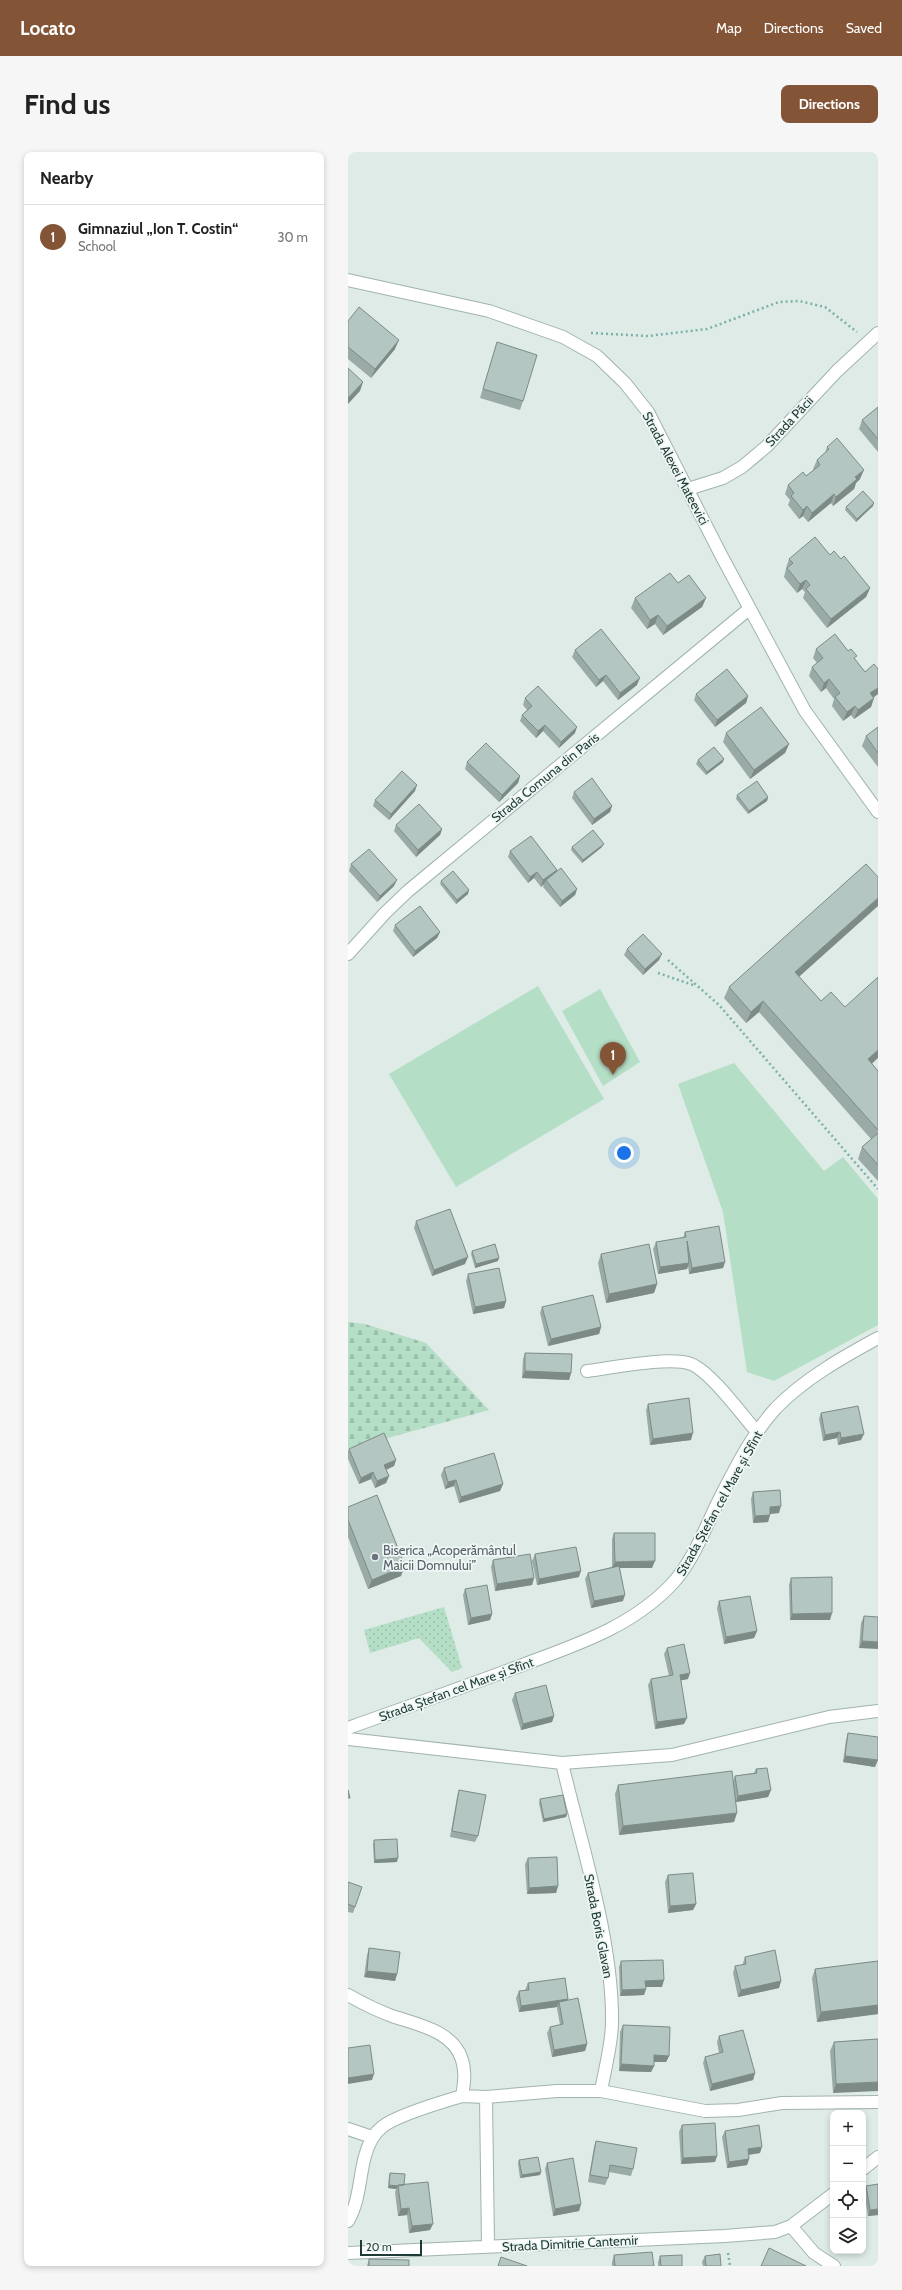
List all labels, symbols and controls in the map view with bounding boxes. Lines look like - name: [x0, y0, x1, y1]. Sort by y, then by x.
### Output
- text: Locato: [20, 17, 76, 40]
- text: Map: [716, 19, 742, 37]
- text: Directions: [764, 19, 824, 37]
- text: Saved: [846, 19, 882, 37]
- button: Directions: [781, 85, 878, 123]
- text: Find us: [24, 87, 110, 121]
- text: Nearby: [40, 168, 93, 188]
- text: Gimnaziul „Ion T. Costin“: [78, 220, 238, 238]
- text: 1: [51, 229, 55, 245]
- text: 30 m: [278, 229, 308, 245]
- text: School: [78, 238, 116, 254]
- street label: Strada Păcii: [762, 392, 816, 450]
- street label: Strada Alexei Mateevici: [639, 409, 713, 527]
- street label: Strada Comuna din Paris: [488, 728, 603, 825]
- pin: 1: [600, 1042, 626, 1075]
- your location: [614, 1143, 634, 1163]
- street label: Strada Ștefan cel Mare și Sfînt: [672, 1427, 767, 1579]
- place label: Biserica „Acoperământul Maicii Domnului”: [383, 1542, 516, 1573]
- marker: Biserica „Acoperământul Maicii Domnului”: [370, 1552, 380, 1562]
- street label: Strada Ștefan cel Mare și Sfînt: [376, 1653, 536, 1725]
- street label: Strada Boris Glavan: [581, 1872, 617, 1980]
- map controls: [830, 2110, 866, 2254]
- button: +: [830, 2110, 866, 2146]
- button: −: [830, 2146, 866, 2182]
- button: locate: [830, 2182, 866, 2218]
- button: layers: [830, 2218, 866, 2254]
- street label: Strada Dimitrie Cantemir: [502, 2231, 639, 2255]
- scale bar: [360, 2238, 422, 2257]
- text: 20 m: [366, 2240, 392, 2254]

